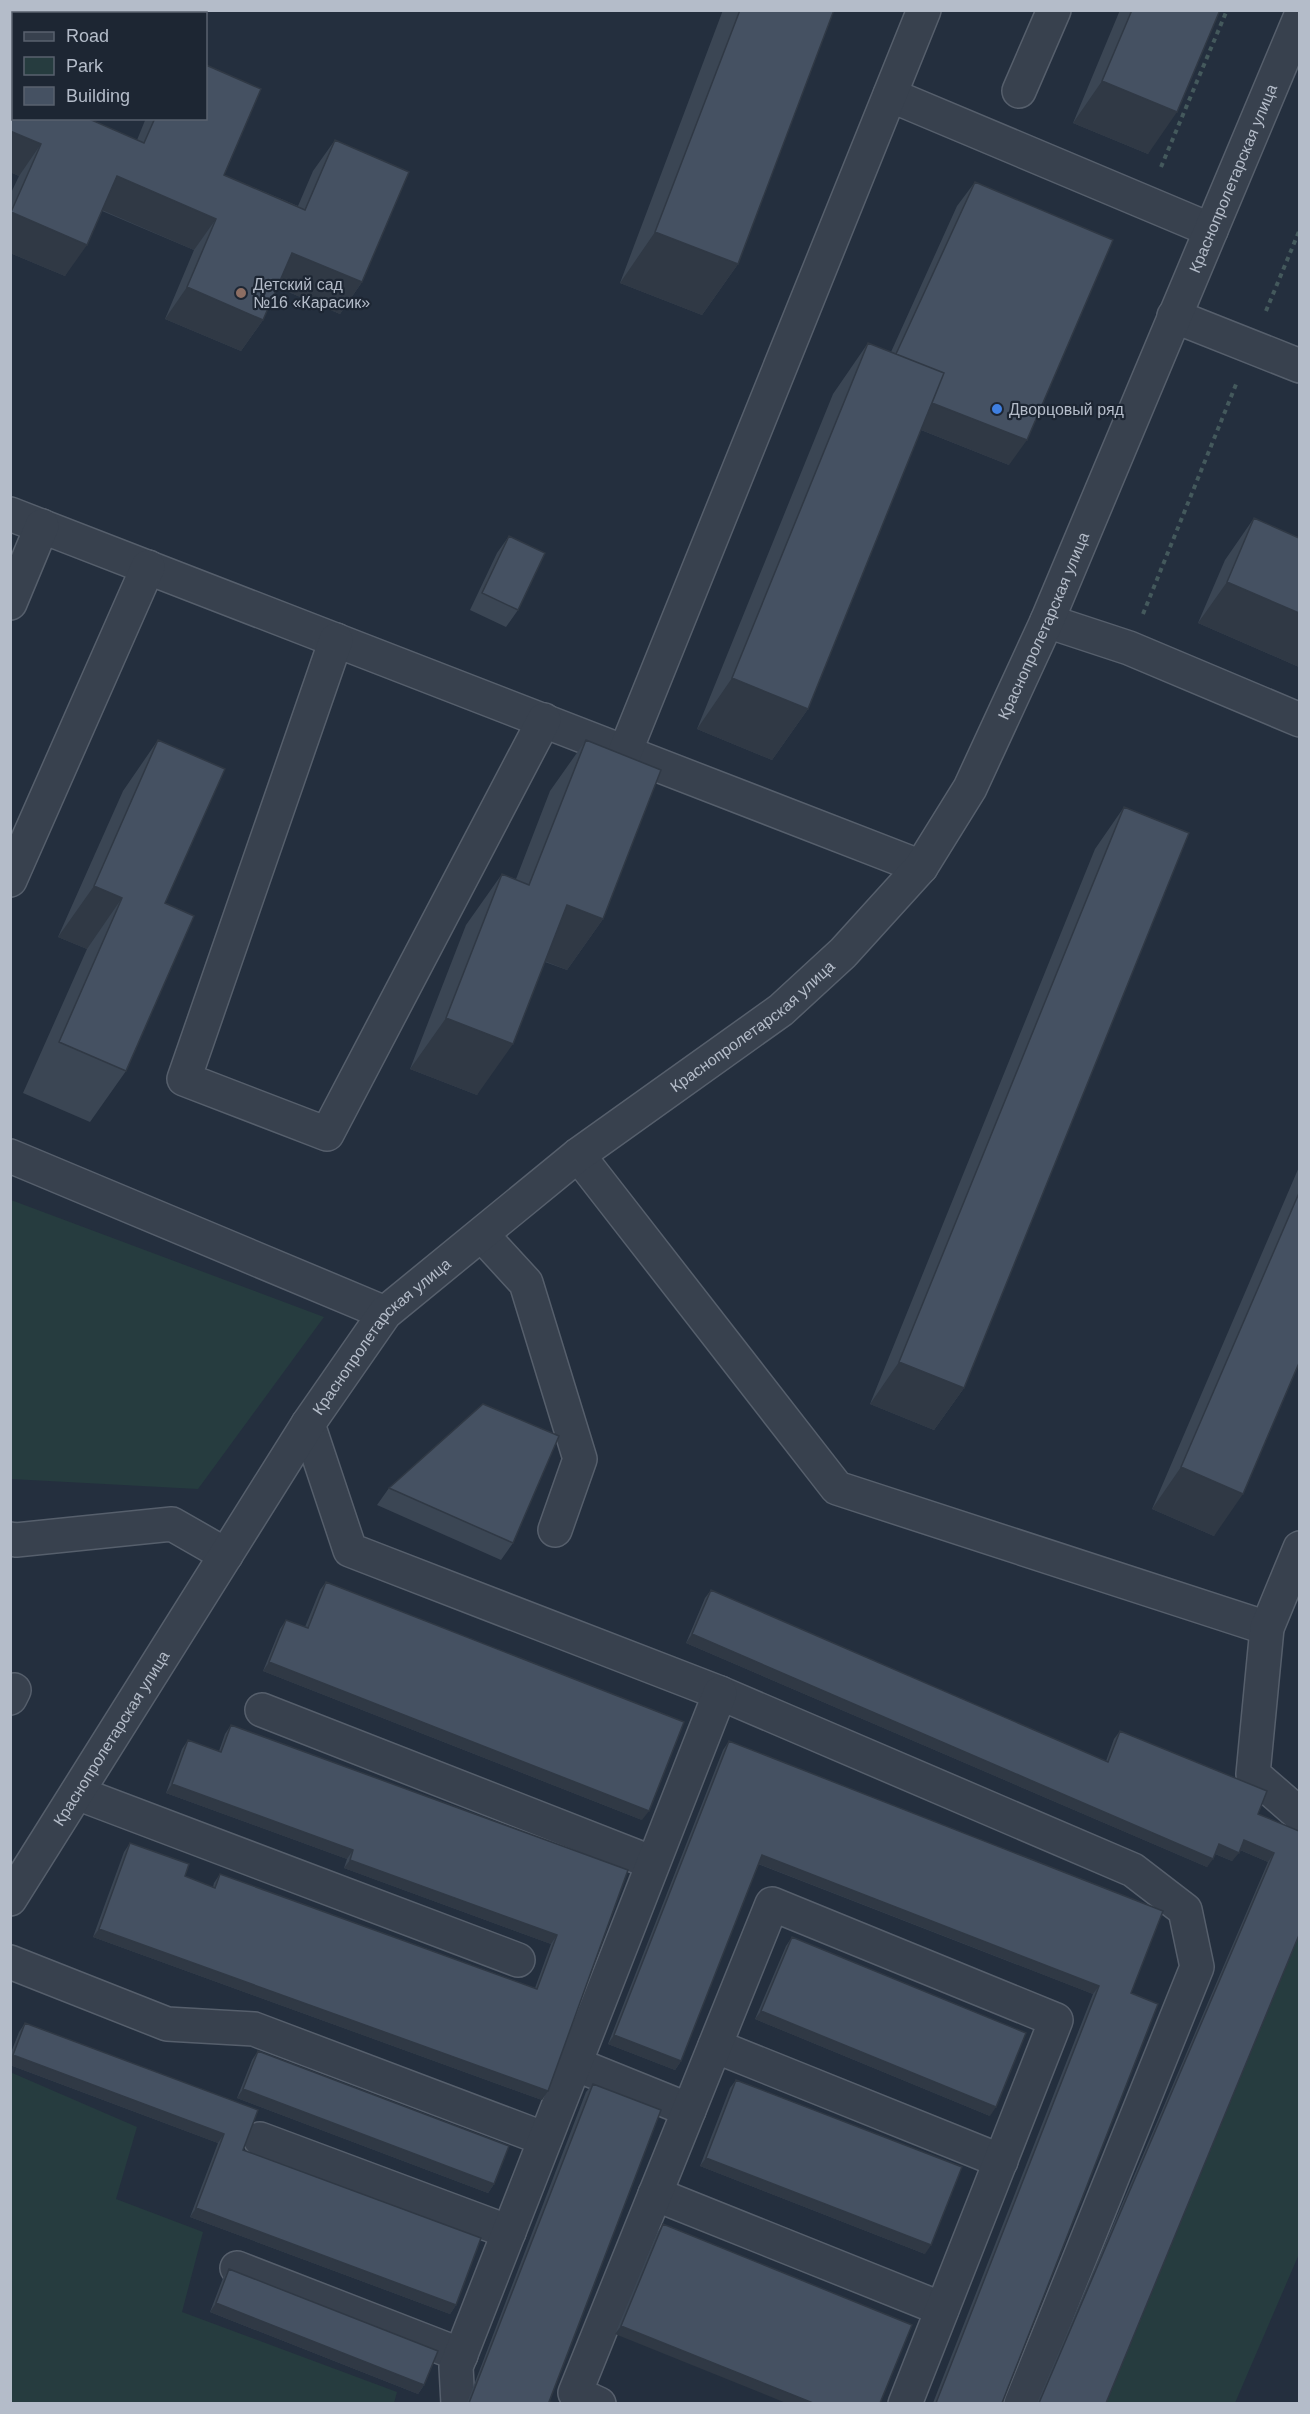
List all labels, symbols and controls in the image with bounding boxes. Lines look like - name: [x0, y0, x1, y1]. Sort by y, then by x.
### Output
- legend: [12, 12, 207, 120]
- text: Road: [66, 26, 109, 46]
- text: Park: [66, 56, 104, 76]
- street label: Краснопролетарская улица: [1186, 81, 1280, 275]
- text: Building: [66, 86, 130, 106]
- place label: Детский сад №16 «Карасик»: [253, 276, 370, 311]
- marker: Детский сад №16 «Карасик»: [234, 286, 248, 300]
- place label: Дворцовый ряд: [1009, 401, 1125, 418]
- marker: Дворцовый ряд: [990, 402, 1004, 416]
- street label: Краснопролетарская улица: [994, 529, 1092, 722]
- street label: Краснопролетарская улица: [667, 957, 837, 1095]
- street label: Краснопролетарская улица: [309, 1255, 454, 1418]
- street label: Краснопролетарская улица: [50, 1647, 172, 1829]

